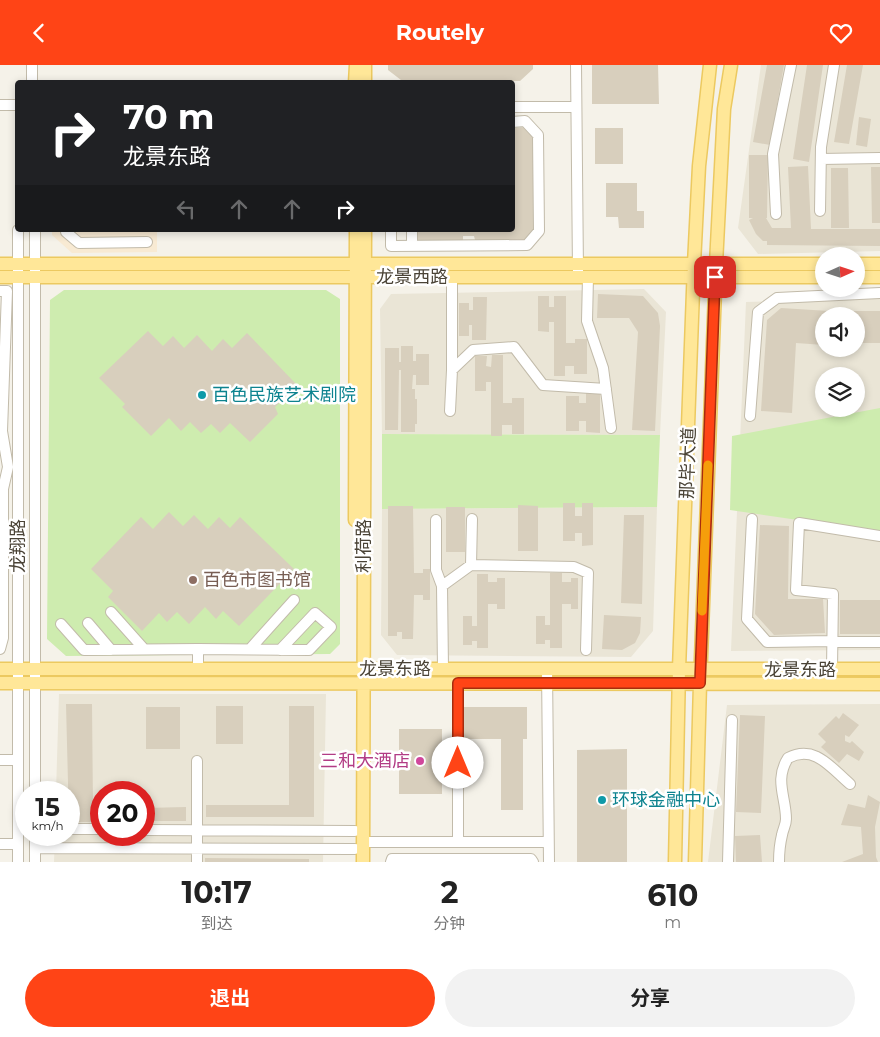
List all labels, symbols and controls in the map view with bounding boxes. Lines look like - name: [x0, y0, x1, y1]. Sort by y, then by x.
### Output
- icon: back: [25, 19, 53, 47]
- text: Routely: [396, 19, 484, 46]
- icon: heart: [827, 19, 855, 47]
- text: 70 m: [123, 95, 214, 138]
- icon: right: [40, 100, 105, 165]
- text: 龙景东路: [123, 143, 211, 170]
- icon: left: [172, 195, 200, 223]
- icon: ahead: [225, 195, 253, 223]
- icon: ahead: [278, 195, 306, 223]
- icon: right: [331, 195, 359, 223]
- north arrow: [815, 247, 865, 297]
- map controls: [815, 247, 865, 417]
- pin: [694, 256, 736, 298]
- icon: arrive: [701, 263, 729, 291]
- street label: 龙景西路: [376, 266, 448, 288]
- button: sound: [815, 307, 865, 357]
- button: layers: [815, 367, 865, 417]
- place label: 百色民族艺术剧院: [212, 384, 356, 406]
- marker: 百色民族艺术剧院: [196, 389, 208, 401]
- street label: 那毕大道: [676, 427, 700, 499]
- street label: 龙翔路: [7, 519, 29, 573]
- street label: 利荷路: [353, 519, 375, 573]
- place label: 百色市图书馆: [203, 569, 311, 591]
- marker: 百色市图书馆: [187, 574, 199, 586]
- street label: 龙景东路: [359, 658, 431, 680]
- street label: 龙景东路: [764, 659, 836, 681]
- position arrow: [431, 736, 483, 788]
- place label: 三和大酒店: [320, 750, 410, 772]
- marker: 三和大酒店: [414, 755, 426, 767]
- speed limit sign: 20: [90, 781, 155, 846]
- place label: 环球金融中心: [612, 789, 720, 811]
- text: 15: [35, 792, 60, 822]
- marker: 环球金融中心: [596, 794, 608, 806]
- text: km/h: [31, 818, 64, 833]
- text: 10:17: [182, 874, 252, 911]
- text: 2: [441, 874, 458, 911]
- text: 610: [647, 877, 698, 914]
- text: m: [664, 913, 681, 932]
- text: 到达: [201, 914, 233, 933]
- text: 分钟: [434, 914, 466, 933]
- button: 退出: [25, 969, 435, 1027]
- button: 分享: [445, 969, 855, 1027]

